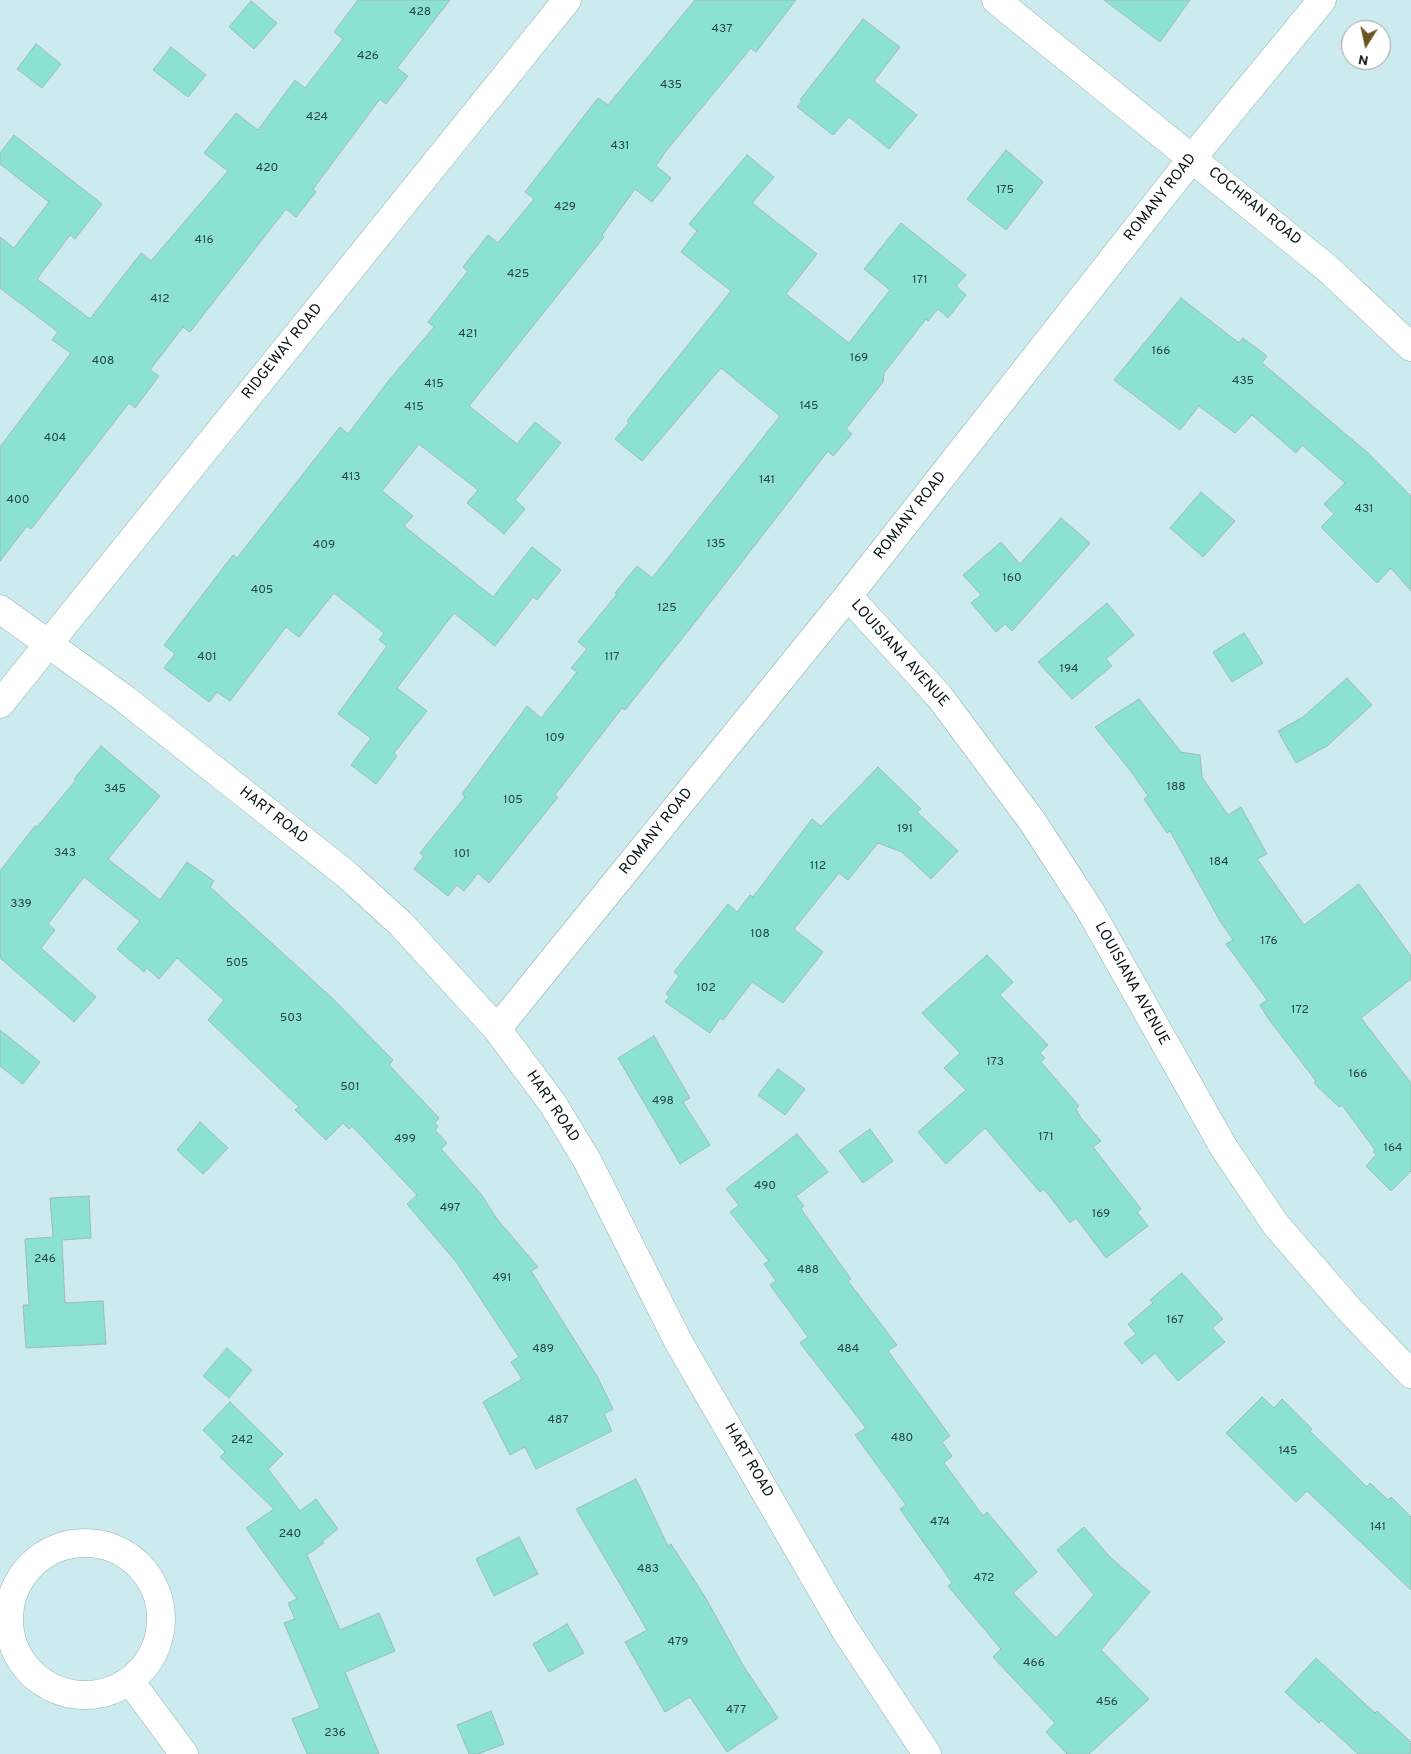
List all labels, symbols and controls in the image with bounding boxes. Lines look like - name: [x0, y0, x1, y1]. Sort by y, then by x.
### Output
- house number: 428: [409, 6, 431, 20]
- north arrow: [1341, 20, 1391, 70]
- house number: 437: [712, 23, 732, 37]
- house number: 426: [357, 50, 379, 64]
- text: N: [1357, 50, 1370, 69]
- house number: 435: [660, 79, 682, 93]
- house number: 424: [306, 111, 328, 125]
- house number: 431: [610, 140, 630, 154]
- street label: ROMANY ROAD: [1121, 151, 1201, 245]
- house number: 420: [256, 162, 278, 176]
- street label: COCHRAN ROAD: [1204, 164, 1304, 250]
- house number: 175: [996, 184, 1014, 198]
- house number: 429: [554, 201, 576, 215]
- house number: 416: [194, 234, 214, 248]
- house number: 425: [507, 268, 529, 282]
- house number: 171: [912, 274, 928, 288]
- house number: 412: [150, 293, 170, 307]
- street label: RIDGEWAY ROAD: [239, 301, 327, 403]
- house number: 421: [458, 328, 478, 342]
- house number: 166: [1152, 345, 1170, 359]
- house number: 169: [850, 352, 868, 366]
- house number: 408: [92, 355, 114, 369]
- house number: 435: [1232, 375, 1254, 389]
- house number: 415: [424, 378, 444, 392]
- house number: 145: [799, 400, 819, 414]
- house number: 415: [404, 401, 424, 415]
- house number: 404: [44, 432, 66, 446]
- street label: ROMANY ROAD: [871, 469, 951, 563]
- house number: 413: [341, 471, 361, 485]
- house number: 141: [759, 474, 775, 488]
- house number: 400: [7, 494, 29, 508]
- house number: 431: [1354, 503, 1374, 517]
- house number: 135: [706, 538, 726, 552]
- house number: 409: [313, 539, 335, 553]
- house number: 160: [1002, 572, 1022, 586]
- house number: 405: [251, 584, 273, 598]
- street label: LOUISIANA AVENUE: [846, 597, 952, 711]
- house number: 125: [657, 602, 677, 616]
- house number: 401: [197, 651, 217, 665]
- house number: 117: [604, 651, 620, 665]
- house number: 194: [1059, 663, 1079, 677]
- house number: 109: [545, 732, 565, 746]
- house number: 188: [1166, 781, 1186, 795]
- house number: 345: [104, 783, 126, 797]
- street label: HART ROAD: [235, 784, 311, 848]
- street label: ROMANY ROAD: [617, 785, 697, 879]
- house number: 105: [503, 794, 523, 808]
- house number: 191: [897, 823, 913, 837]
- house number: 343: [54, 847, 76, 861]
- house number: 101: [454, 848, 470, 862]
- house number: 184: [1209, 856, 1229, 870]
- house number: 112: [810, 860, 826, 874]
- house number: 339: [10, 898, 32, 912]
- street label: LOUISIANA AVENUE: [1090, 919, 1172, 1049]
- house number: 108: [750, 928, 770, 942]
- house number: 176: [1260, 935, 1278, 949]
- house number: 505: [226, 957, 248, 971]
- house number: 102: [696, 982, 716, 996]
- house number: 172: [1291, 1004, 1309, 1018]
- house number: 503: [280, 1012, 302, 1026]
- house number: 173: [986, 1056, 1004, 1070]
- street label: HART ROAD: [522, 1068, 582, 1146]
- house number: 166: [1349, 1068, 1367, 1082]
- house number: 501: [340, 1081, 360, 1095]
- house number: 498: [652, 1095, 674, 1109]
- house number: 171: [1038, 1131, 1054, 1145]
- house number: 499: [394, 1133, 416, 1147]
- house number: 164: [1383, 1142, 1403, 1156]
- house number: 490: [754, 1180, 776, 1194]
- house number: 497: [440, 1202, 460, 1216]
- house number: 169: [1092, 1208, 1110, 1222]
- house number: 246: [34, 1253, 56, 1267]
- house number: 488: [797, 1264, 819, 1278]
- house number: 491: [493, 1272, 511, 1286]
- house number: 167: [1166, 1314, 1184, 1328]
- house number: 489: [532, 1343, 554, 1357]
- house number: 484: [837, 1343, 859, 1357]
- house number: 487: [548, 1414, 568, 1428]
- street label: HART ROAD: [720, 1421, 776, 1501]
- house number: 480: [891, 1432, 913, 1446]
- house number: 242: [231, 1434, 253, 1448]
- house number: 145: [1278, 1445, 1298, 1459]
- house number: 474: [930, 1516, 950, 1530]
- house number: 141: [1370, 1521, 1386, 1535]
- house number: 240: [279, 1528, 301, 1542]
- house number: 483: [637, 1563, 659, 1577]
- house number: 472: [974, 1572, 994, 1586]
- house number: 479: [668, 1636, 688, 1650]
- house number: 466: [1023, 1657, 1045, 1671]
- house number: 456: [1096, 1696, 1118, 1710]
- house number: 477: [726, 1704, 746, 1718]
- house number: 236: [324, 1727, 346, 1741]

